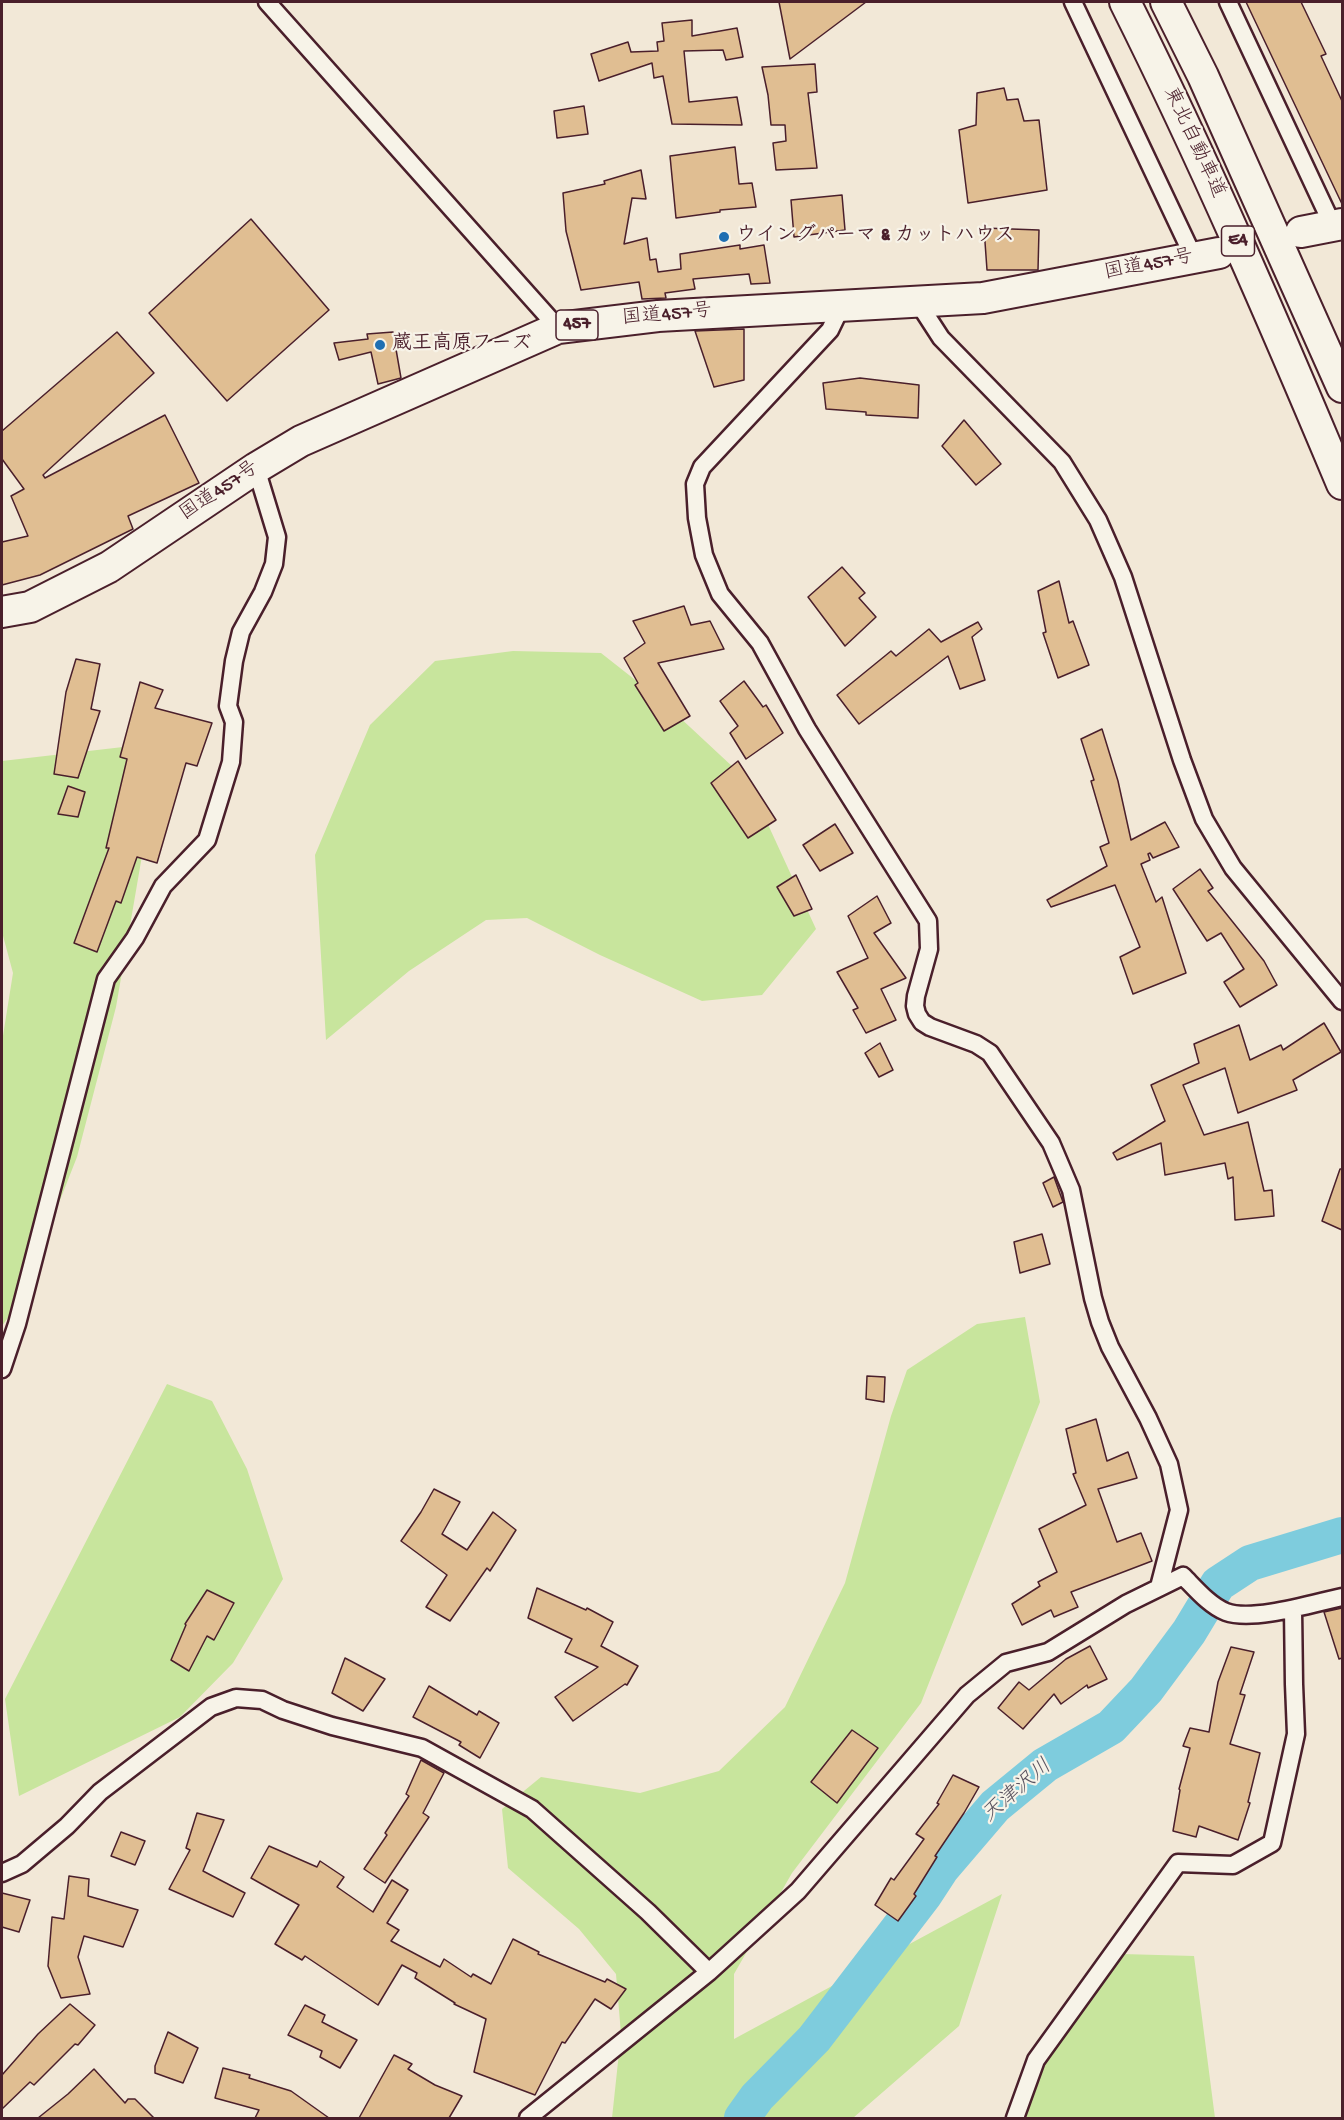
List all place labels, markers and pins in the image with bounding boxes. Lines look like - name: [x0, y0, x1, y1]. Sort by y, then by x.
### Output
- place label: ウイングパーマ & カットハウス: [736, 225, 1015, 249]
- marker: ウイングパーマ & カットハウス: [717, 230, 731, 244]
- place label: 蔵王高原フーズ: [392, 333, 532, 357]
- marker: 蔵王高原フーズ: [373, 338, 387, 352]

